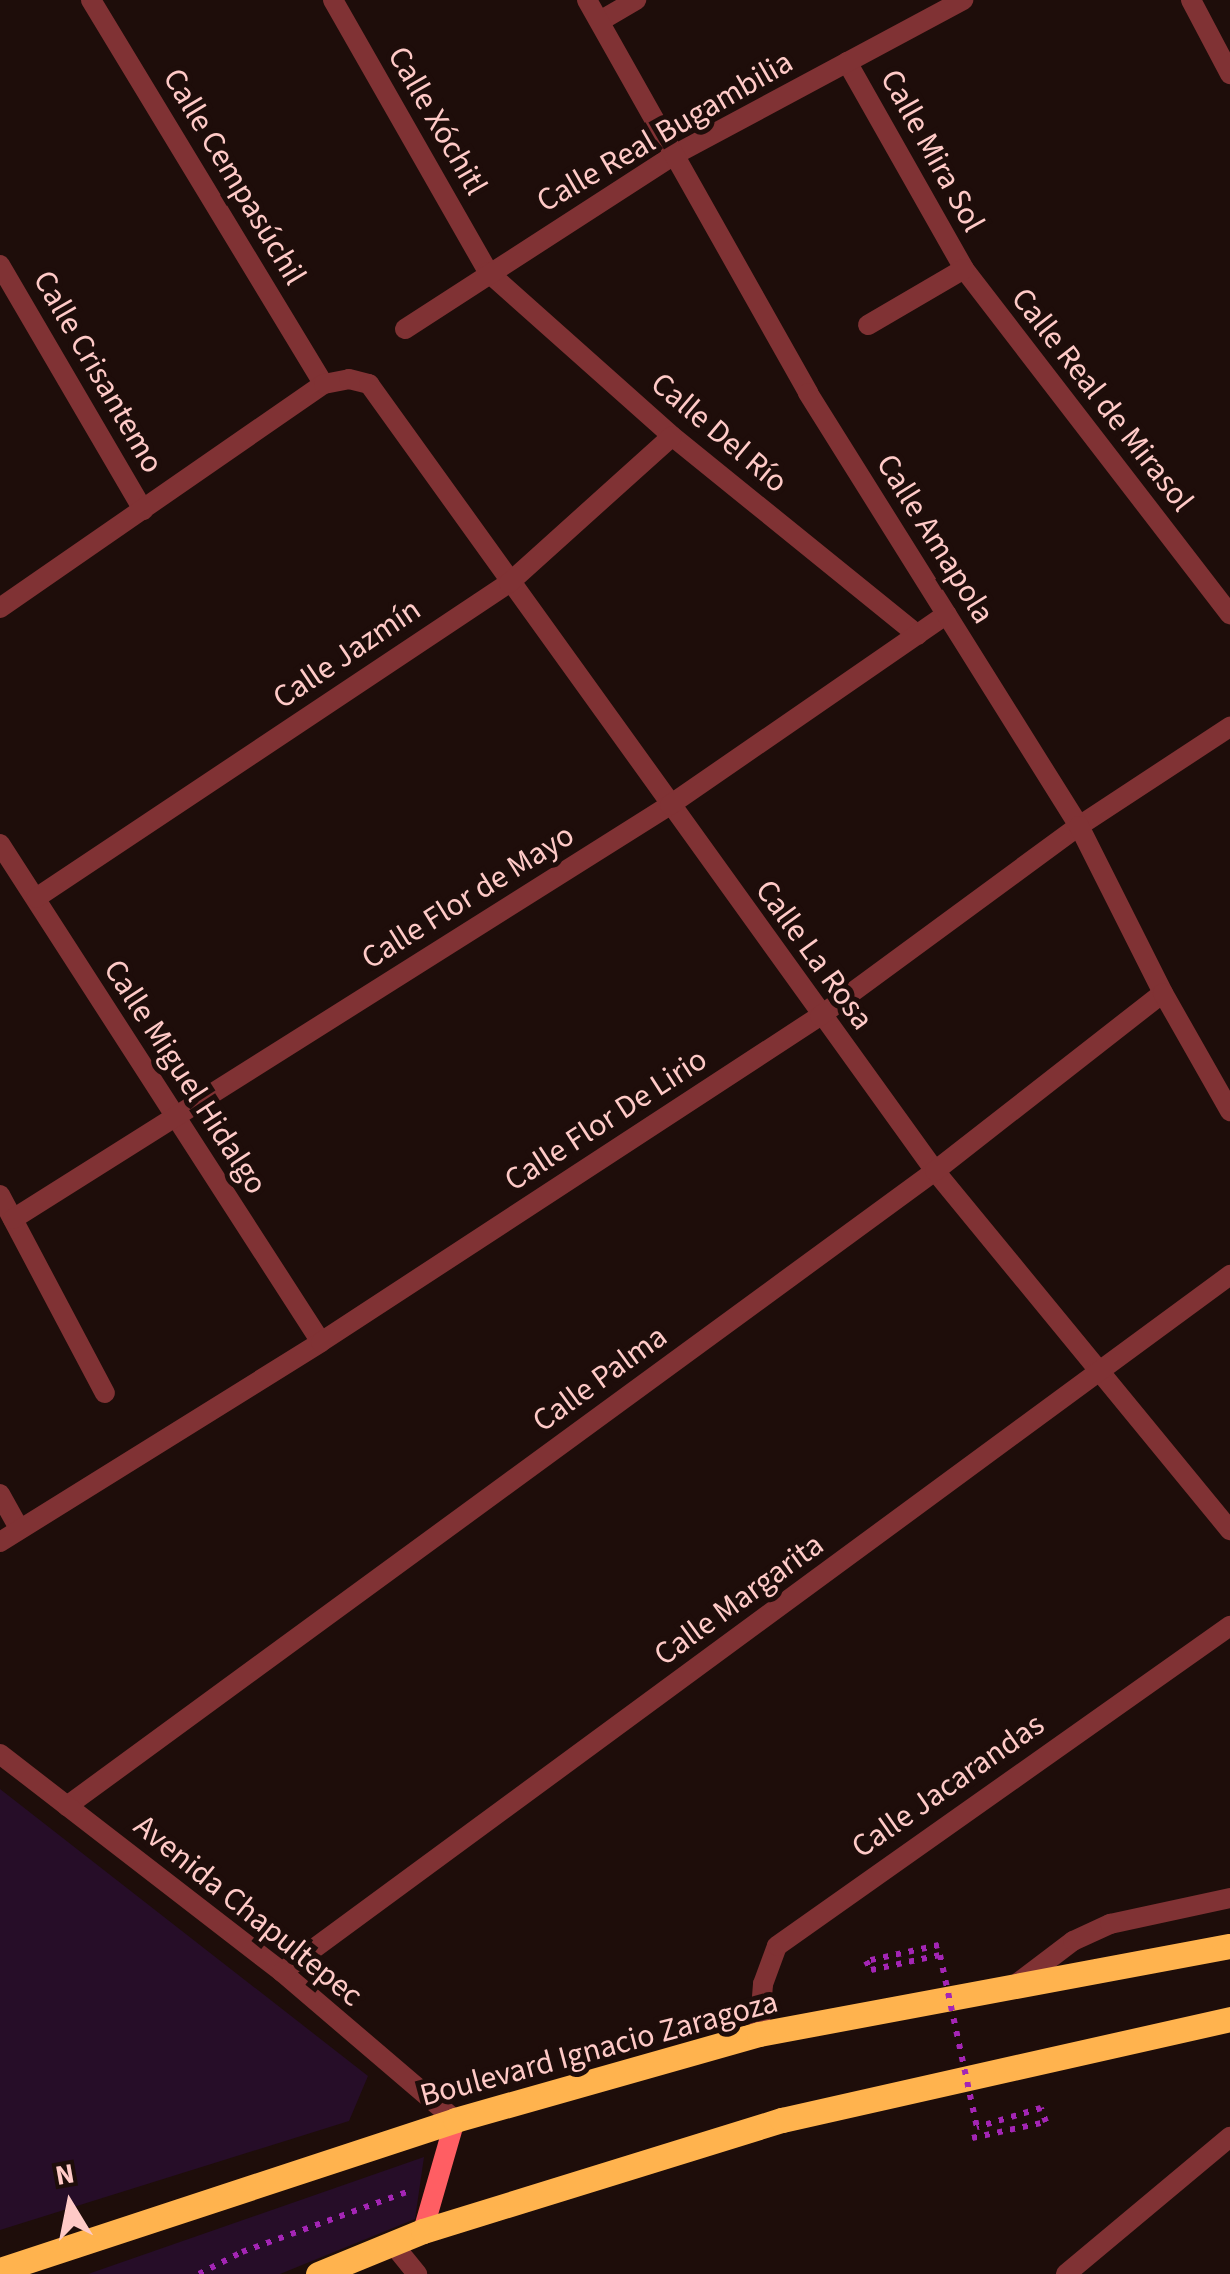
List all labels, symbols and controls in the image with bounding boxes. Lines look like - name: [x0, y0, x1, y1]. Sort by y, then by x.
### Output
- street label: Calle Xóchitl: [379, 40, 495, 202]
- street label: Calle Real Bugambilia: [530, 43, 800, 221]
- street label: Calle Cempasúchil: [154, 62, 314, 292]
- street label: Calle Mira Sol: [872, 63, 992, 239]
- street label: Calle Crisantemo: [25, 264, 171, 480]
- street label: Calle Real de Mirasol: [1003, 280, 1201, 520]
- street label: Calle Del Río: [643, 365, 795, 501]
- street label: Calle Amapola: [868, 447, 1002, 631]
- street label: Calle Jazmín: [266, 591, 428, 717]
- street label: Calle Flor de Mayo: [355, 816, 581, 978]
- street label: Calle La Rosa: [747, 873, 881, 1037]
- street label: Calle Miguel Hidalgo: [95, 953, 275, 1201]
- street label: Calle Flor De Lirio: [498, 1040, 714, 1200]
- street label: Calle Palma: [525, 1317, 675, 1441]
- street label: Calle Margarita: [647, 1526, 831, 1674]
- street label: Calle Jacarandas: [844, 1705, 1052, 1867]
- street label: Avenida Chapultepec: [126, 1807, 370, 2015]
- street label: Boulevard Ignacio Zaragoza: [416, 1983, 782, 2115]
- text: N: [52, 2153, 77, 2196]
- north arrow: [20, 2154, 120, 2254]

